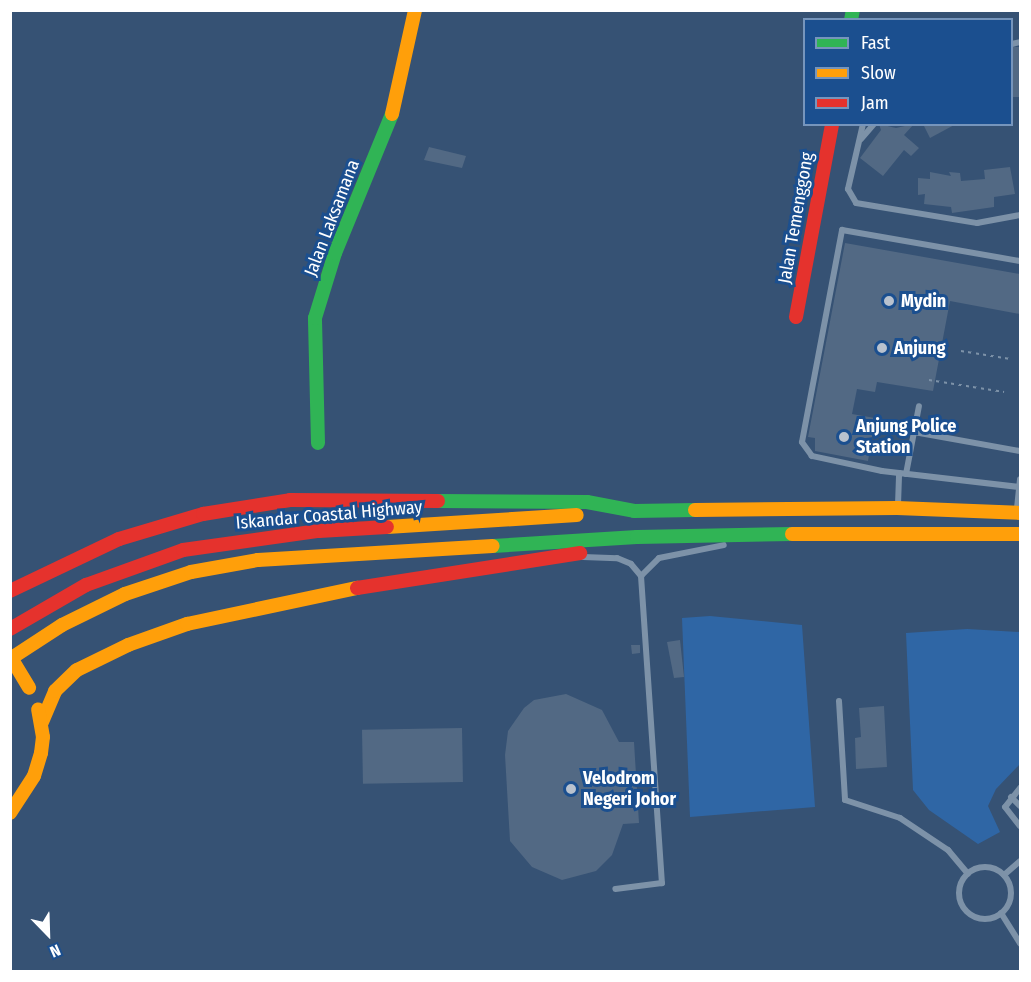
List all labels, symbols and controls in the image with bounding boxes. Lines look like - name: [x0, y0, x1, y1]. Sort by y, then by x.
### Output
- legend: [803, 18, 1013, 126]
- text: Fast: [861, 32, 890, 54]
- text: Slow: [861, 62, 896, 84]
- text: Jam: [861, 92, 889, 114]
- street label: Jalan Temenggong: [774, 151, 818, 285]
- street label: Jalan Laksamana: [300, 157, 364, 279]
- place label: Mydin: [901, 290, 946, 312]
- marker: Mydin: [882, 294, 896, 308]
- place label: Anjung: [894, 337, 946, 359]
- marker: Anjung: [875, 341, 889, 355]
- place label: Anjung Police Station: [856, 416, 956, 458]
- marker: Anjung Police Station: [837, 430, 851, 444]
- street label: Iskandar Coastal Highway: [235, 496, 423, 534]
- place label: Velodrom Negeri Johor: [583, 768, 676, 810]
- marker: Velodrom Negeri Johor: [564, 782, 578, 796]
- north arrow: [18, 904, 78, 964]
- text: N: [47, 940, 63, 962]

